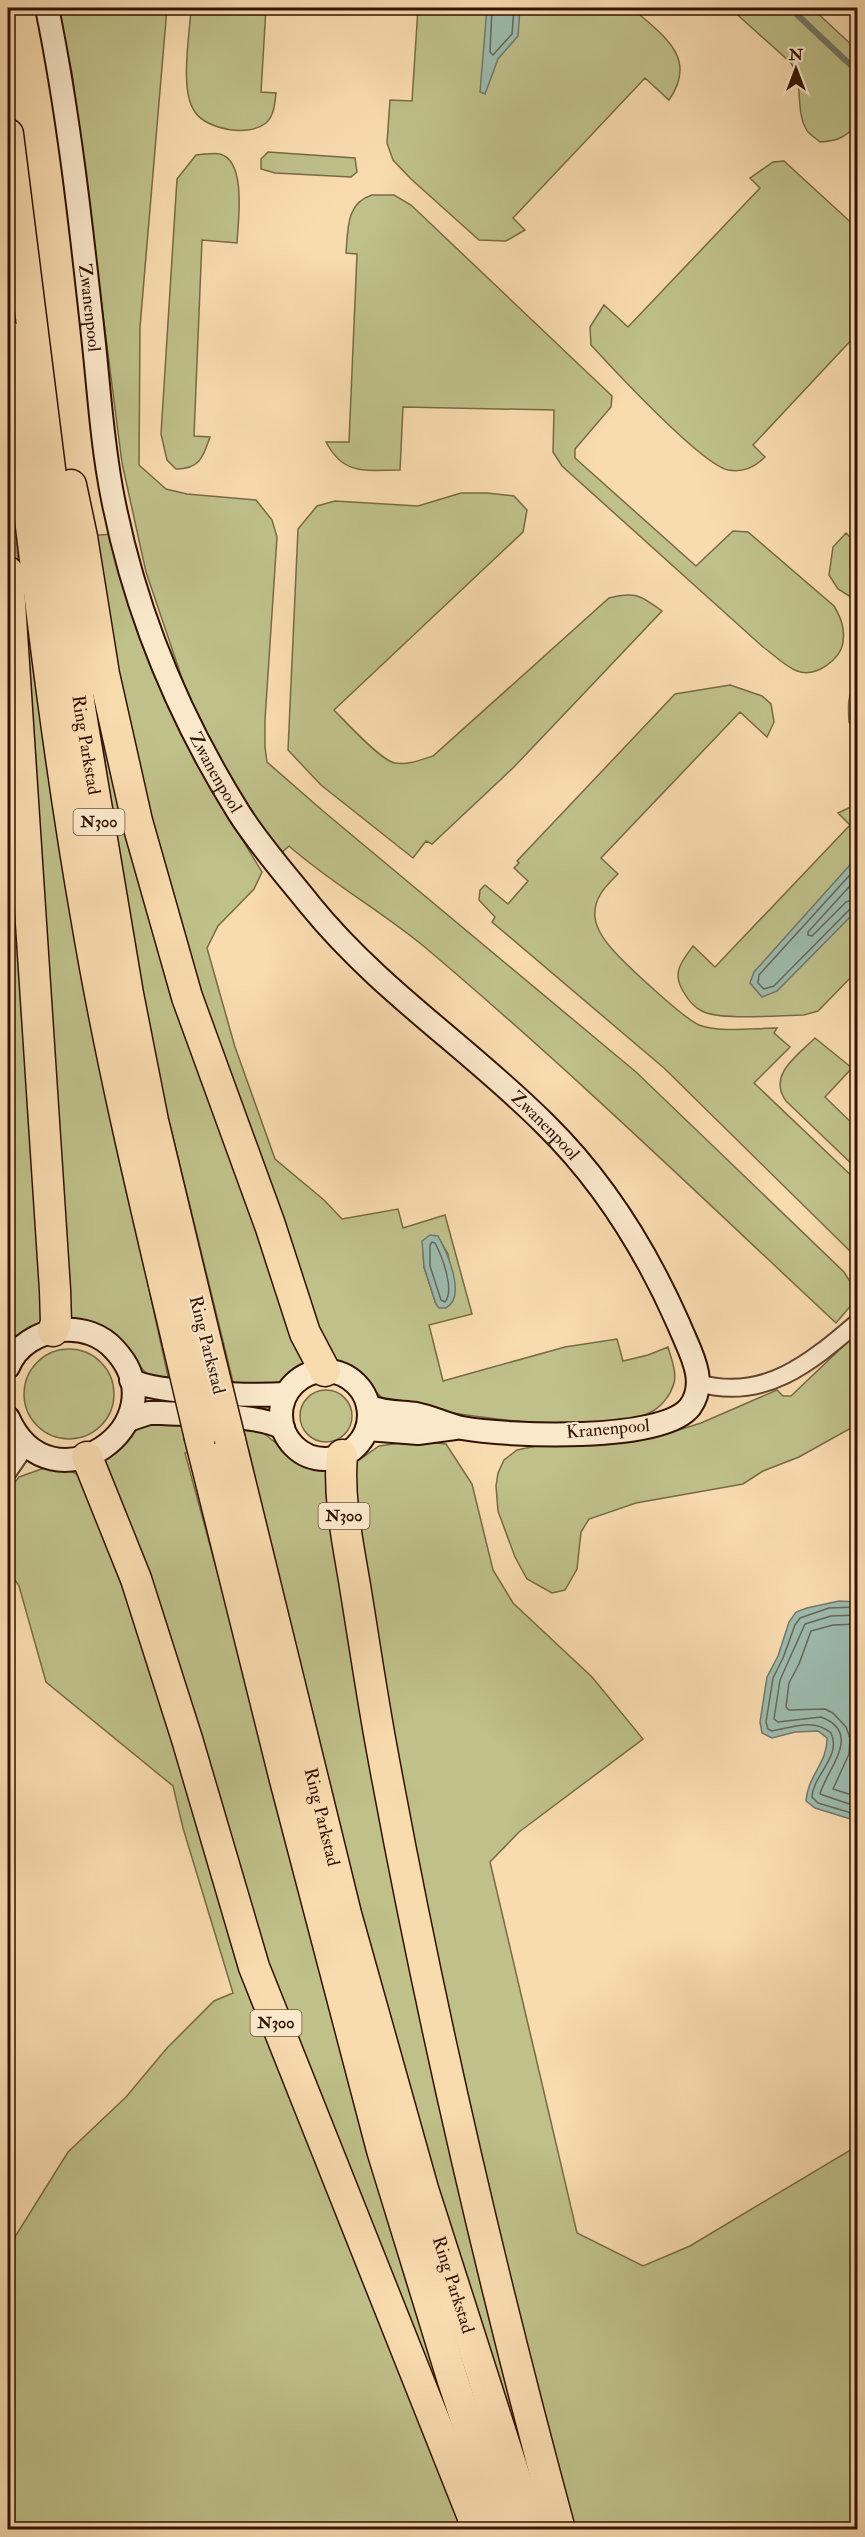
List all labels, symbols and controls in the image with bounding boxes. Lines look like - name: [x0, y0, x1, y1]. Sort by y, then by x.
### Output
- north arrow: [766, 39, 826, 99]
- text: N: [788, 45, 804, 65]
- street label: Zwanenpool: [74, 262, 106, 353]
- street label: Ring Parkstad: [67, 694, 106, 797]
- street label: Zwanenpool: [184, 728, 248, 817]
- road number: N300: [74, 809, 124, 835]
- street label: Zwanenpool: [506, 1086, 585, 1165]
- street label: Ring Parkstad: [184, 1293, 230, 1397]
- street label: Kranenpool: [565, 1414, 651, 1444]
- road number: N300: [318, 1503, 370, 1529]
- street label: Ring Parkstad: [299, 1765, 345, 1869]
- road number: N300: [250, 2010, 302, 2036]
- street label: Ring Parkstad: [427, 2233, 480, 2336]

